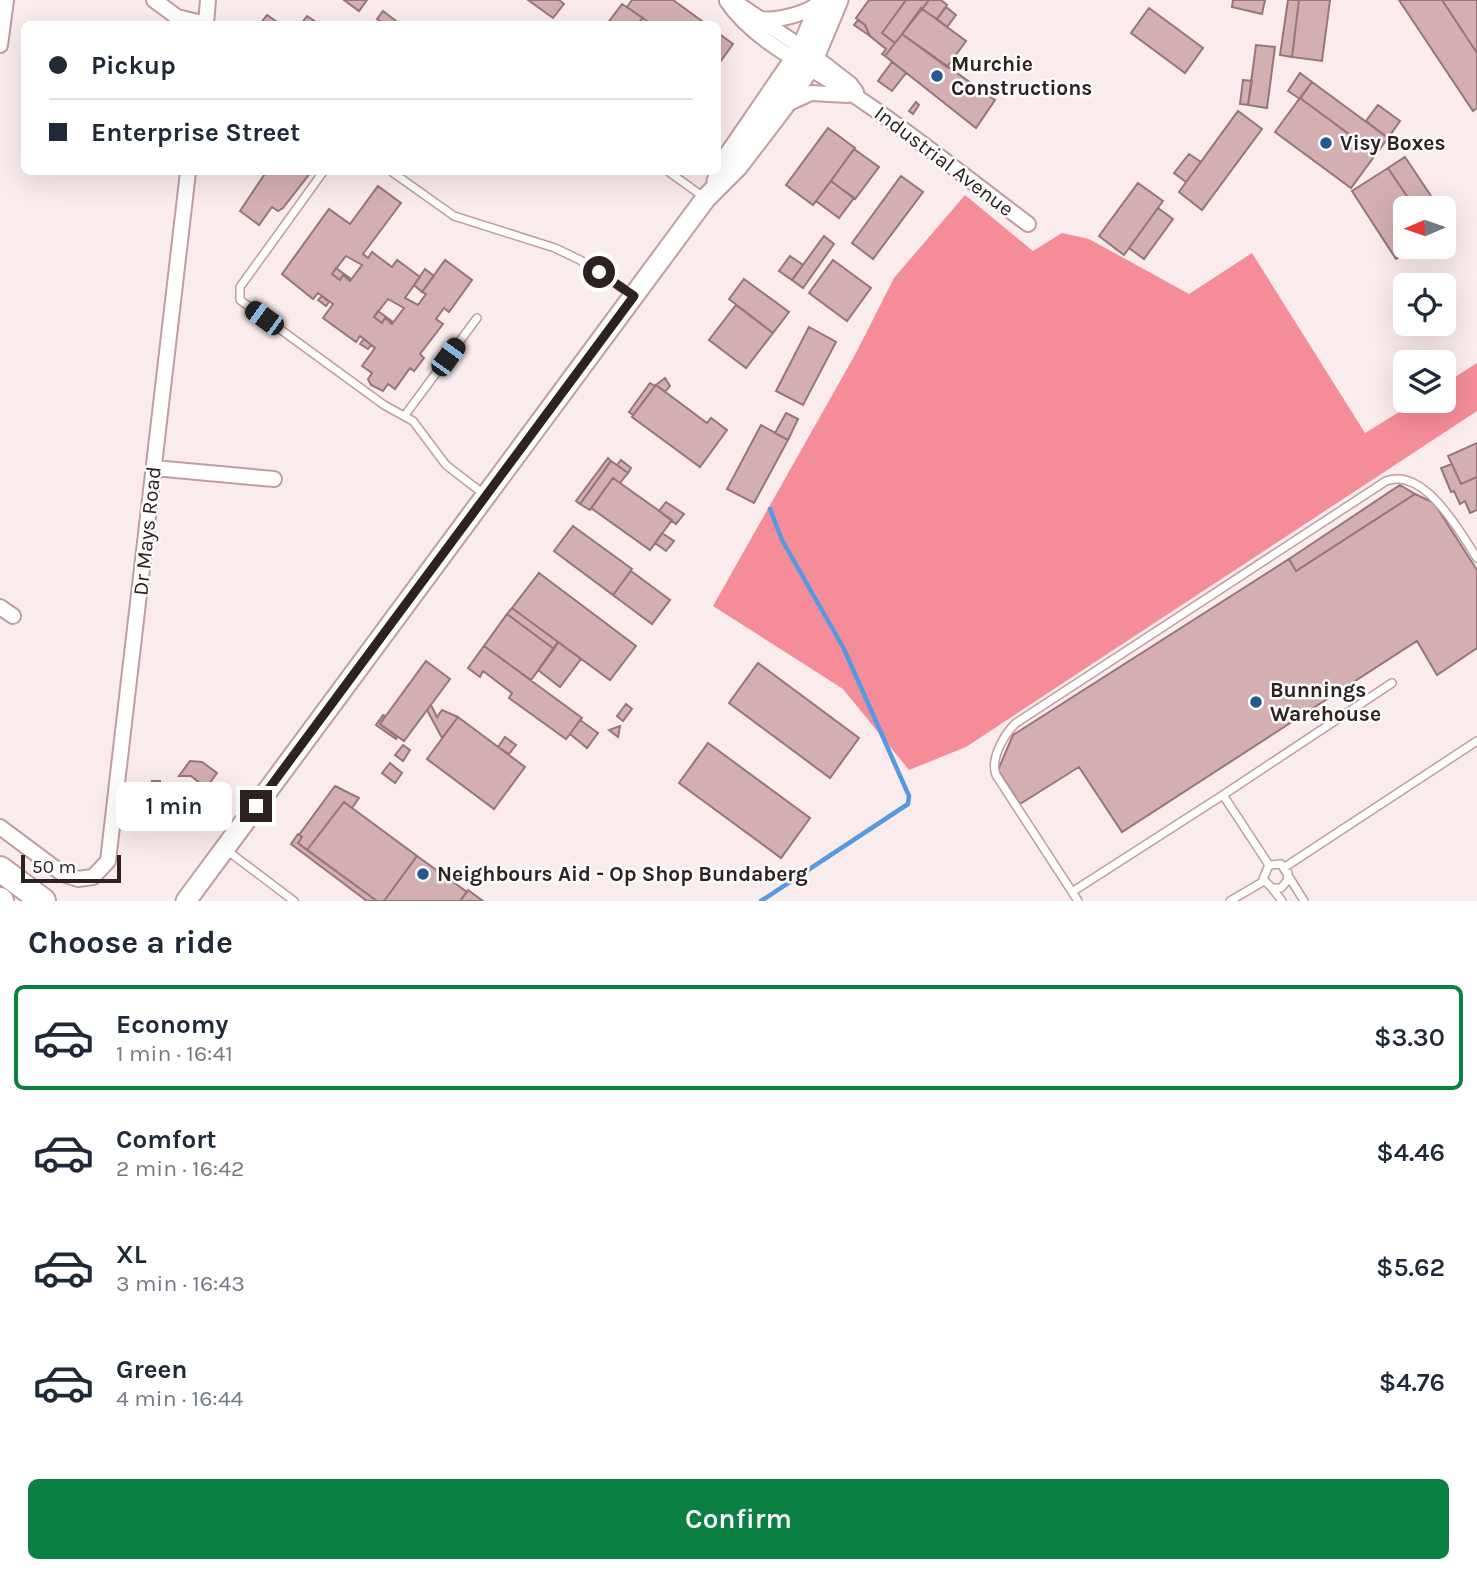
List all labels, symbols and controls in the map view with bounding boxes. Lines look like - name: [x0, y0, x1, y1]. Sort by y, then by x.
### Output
- text: Pickup: [91, 50, 176, 81]
- place label: Murchie Constructions: [951, 52, 1092, 100]
- marker: Murchie Constructions: [929, 68, 945, 84]
- street label: Industrial Avenue: [870, 101, 1018, 221]
- text: Enterprise Street: [91, 117, 300, 148]
- place label: Visy Boxes: [1340, 131, 1446, 155]
- marker: Visy Boxes: [1318, 135, 1334, 151]
- north arrow: [1393, 196, 1456, 259]
- map controls: [1393, 196, 1456, 413]
- route start: [583, 256, 615, 288]
- button: locate: [1393, 273, 1456, 336]
- car: [241, 297, 288, 339]
- car: [428, 334, 469, 380]
- button: layers: [1393, 350, 1456, 413]
- street label: Dr Mays Road: [128, 465, 166, 597]
- place label: Bunnings Warehouse: [1270, 678, 1381, 726]
- marker: Bunnings Warehouse: [1248, 694, 1264, 710]
- callout: 1 min: [116, 782, 232, 830]
- route end: [240, 790, 272, 822]
- text: 1 min: [145, 793, 203, 820]
- scale bar: [21, 852, 121, 884]
- text: 50 m: [32, 856, 76, 878]
- place label: Neighbours Aid - Op Shop Bundaberg: [437, 862, 808, 886]
- marker: Neighbours Aid - Op Shop Bundaberg: [415, 866, 431, 882]
- text: Choose a ride: [28, 924, 233, 961]
- icon: car: [32, 1006, 95, 1069]
- text: Economy: [116, 1009, 228, 1040]
- text: $3.30: [1374, 1022, 1445, 1053]
- text: 1 min · 16:41: [116, 1040, 233, 1067]
- icon: car: [32, 1121, 95, 1184]
- text: Comfort: [116, 1124, 217, 1155]
- text: $4.46: [1376, 1137, 1445, 1168]
- text: 2 min · 16:42: [116, 1155, 244, 1182]
- icon: car: [32, 1236, 95, 1299]
- text: XL: [116, 1239, 147, 1270]
- text: $5.62: [1376, 1252, 1445, 1283]
- text: 3 min · 16:43: [116, 1270, 245, 1297]
- icon: car: [32, 1351, 95, 1414]
- text: Green: [116, 1354, 188, 1385]
- text: $4.76: [1379, 1367, 1445, 1398]
- text: 4 min · 16:44: [116, 1385, 243, 1412]
- button: Confirm: [28, 1479, 1449, 1559]

